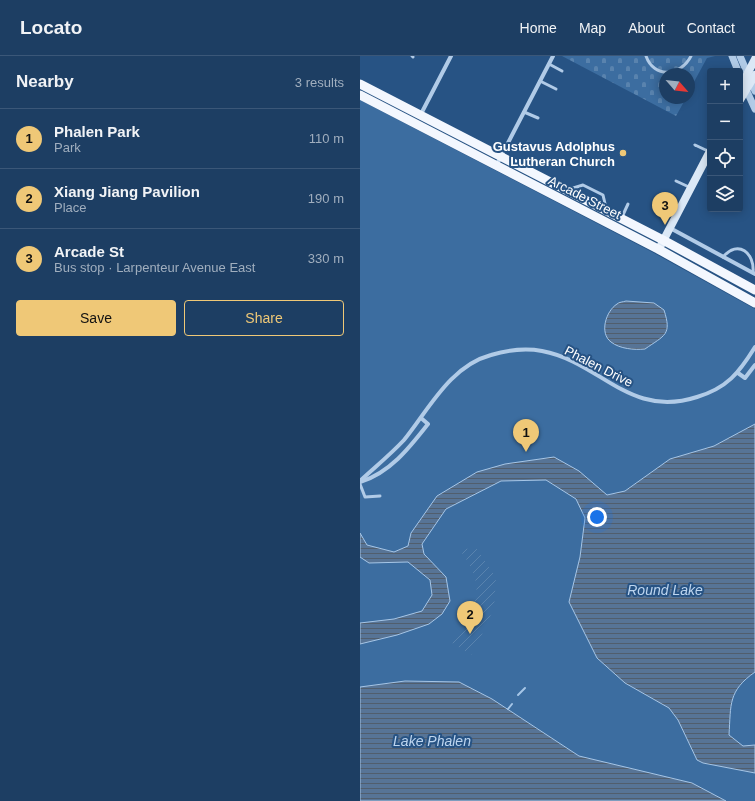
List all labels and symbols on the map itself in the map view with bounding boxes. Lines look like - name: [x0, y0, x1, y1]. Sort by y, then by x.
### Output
- north arrow: [659, 68, 695, 104]
- place label: Gustavus Adolphus Lutheran Church: [493, 139, 615, 169]
- marker: Gustavus Adolphus Lutheran Church: [618, 148, 628, 158]
- street label: Arcade Street: [546, 173, 624, 222]
- pin: 3: [652, 192, 678, 225]
- street label: Phalen Drive: [562, 343, 635, 390]
- pin: 1: [513, 419, 539, 452]
- your location: [587, 507, 607, 527]
- water label: Round Lake: [627, 582, 703, 598]
- pin: 2: [457, 601, 483, 634]
- water label: Lake Phalen: [393, 733, 471, 749]

